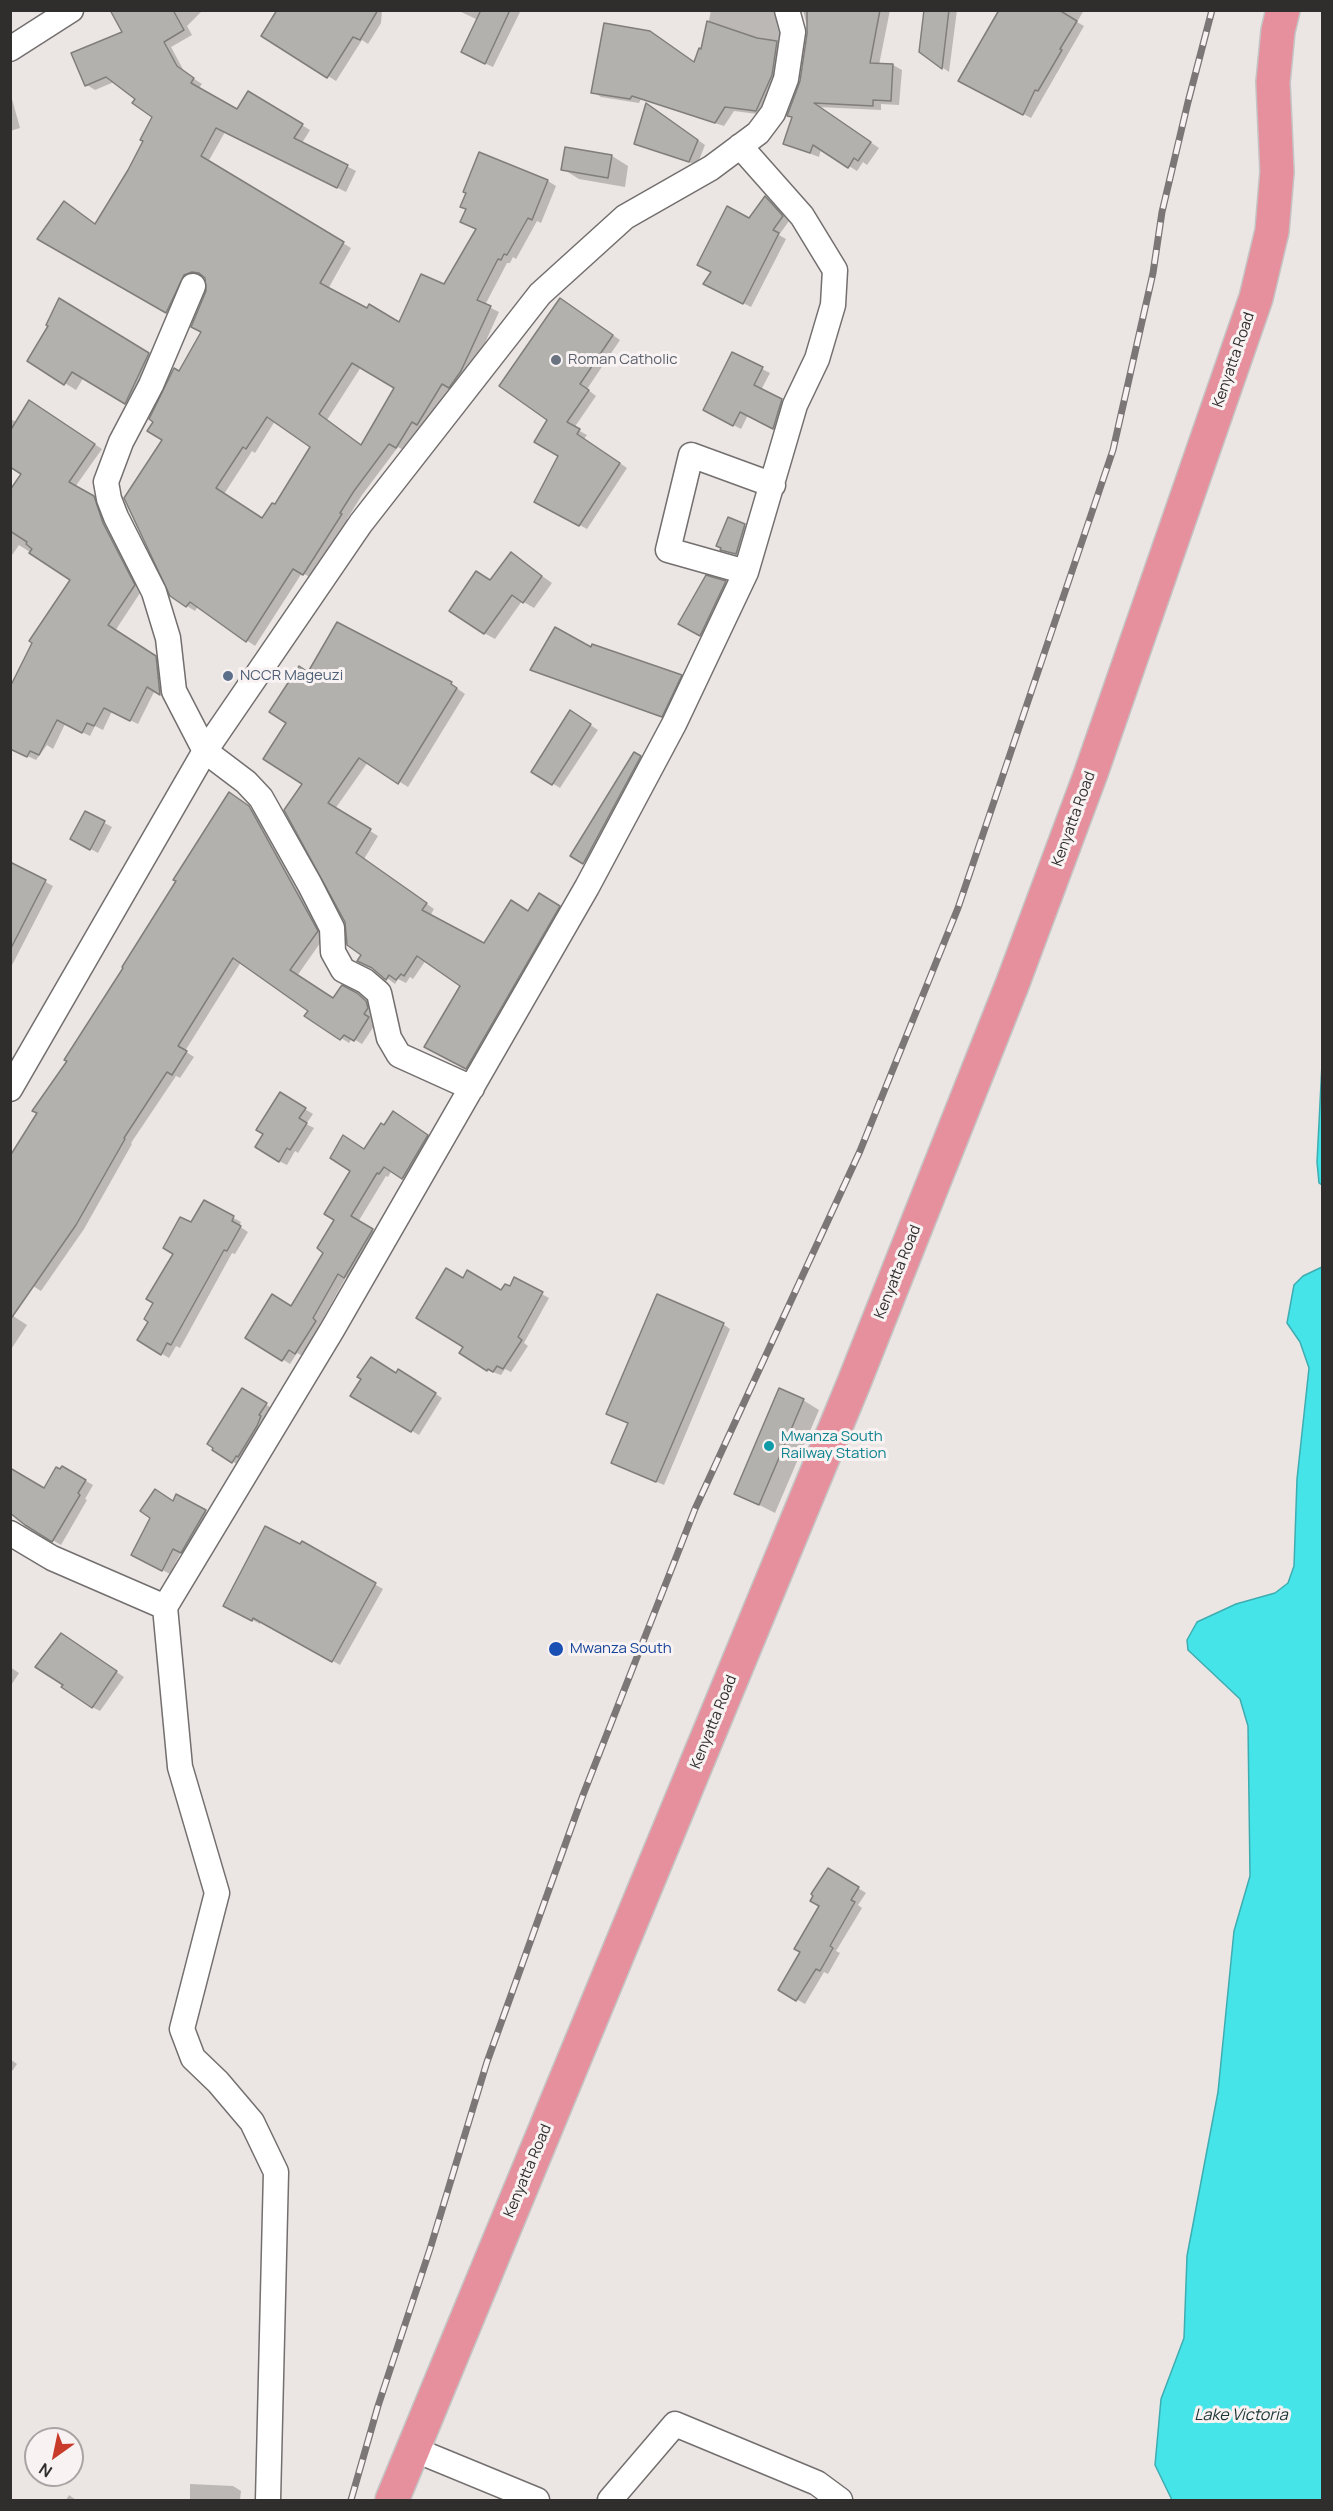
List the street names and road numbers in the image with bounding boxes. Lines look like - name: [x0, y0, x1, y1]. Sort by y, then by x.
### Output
- street label: Kenyatta Road: [1209, 310, 1259, 410]
- street label: Kenyatta Road: [1049, 769, 1099, 869]
- street label: Kenyatta Road: [871, 1223, 925, 1321]
- street label: Kenyatta Road: [687, 1673, 741, 1771]
- street label: Kenyatta Road: [500, 2122, 556, 2220]

